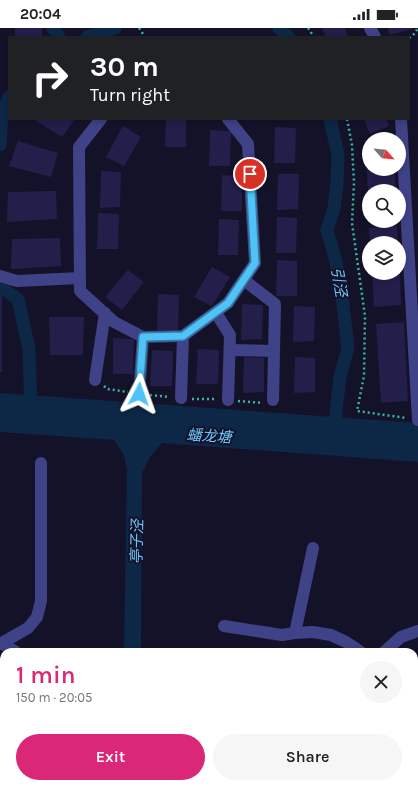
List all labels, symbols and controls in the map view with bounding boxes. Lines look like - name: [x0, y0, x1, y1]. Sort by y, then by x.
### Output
- text: 20:04: [20, 5, 61, 23]
- text: 30 m: [90, 50, 159, 83]
- icon: right: [24, 52, 76, 104]
- text: Turn right: [90, 84, 170, 106]
- north arrow: [362, 132, 406, 176]
- map controls: [362, 132, 406, 280]
- pin: [233, 157, 267, 191]
- icon: arrive: [239, 163, 261, 185]
- button: search: [362, 184, 406, 228]
- button: layers: [362, 236, 406, 280]
- water label: 引泾: [328, 266, 351, 300]
- position arrow: [118, 373, 160, 415]
- water label: 蟠龙塘: [186, 425, 235, 447]
- water label: 亭子泾: [128, 517, 146, 565]
- text: 1 min: [16, 661, 76, 689]
- button: close: [360, 661, 402, 703]
- text: 150 m · 20:05: [16, 690, 92, 705]
- button: Exit: [16, 734, 205, 780]
- button: Share: [213, 734, 402, 780]

